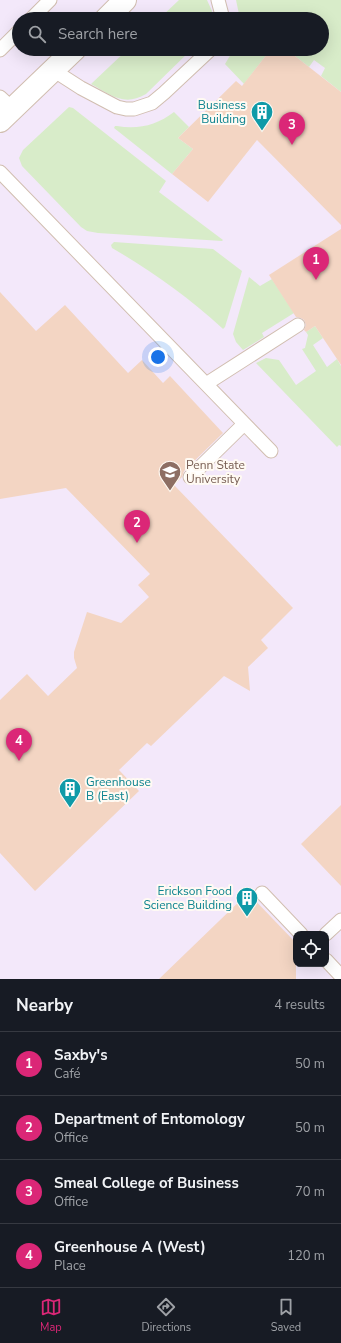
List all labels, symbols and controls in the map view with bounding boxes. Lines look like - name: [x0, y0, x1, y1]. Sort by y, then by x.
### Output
- search box: [12, 12, 329, 56]
- icon: search: [26, 23, 48, 45]
- text: Search here: [58, 24, 138, 44]
- place label: Business Building: [198, 97, 246, 127]
- building icon: Business Building: [249, 99, 275, 132]
- pin: 3: [279, 112, 305, 145]
- pin: 1: [303, 247, 329, 280]
- your location: [148, 347, 168, 367]
- place label: Penn State University: [186, 457, 245, 487]
- school or university icon: Penn State University: [157, 459, 183, 492]
- pin: 2: [124, 510, 150, 543]
- pin: 4: [6, 728, 32, 761]
- place label: Greenhouse B (East): [86, 774, 151, 804]
- building icon: Greenhouse B (East): [57, 776, 83, 809]
- place label: Erickson Food Science Building: [143, 883, 232, 913]
- building icon: Erickson Food Science Building: [234, 885, 260, 918]
- map controls: [293, 931, 329, 967]
- button: locate: [293, 931, 329, 967]
- text: Nearby: [16, 994, 73, 1017]
- text: 4 results: [274, 996, 325, 1014]
- text: Saxby's: [54, 1045, 108, 1065]
- text: 1: [25, 1055, 33, 1073]
- text: 50 m: [295, 1055, 325, 1073]
- text: Café: [54, 1065, 81, 1083]
- text: Department of Entomology: [54, 1109, 245, 1129]
- text: 2: [25, 1119, 33, 1137]
- text: 50 m: [295, 1119, 325, 1137]
- text: Office: [54, 1129, 88, 1147]
- text: Smeal College of Business: [54, 1173, 239, 1193]
- text: 3: [25, 1183, 33, 1201]
- text: 70 m: [295, 1183, 325, 1201]
- text: Office: [54, 1193, 88, 1211]
- text: Greenhouse A (West): [54, 1237, 206, 1257]
- text: 4: [25, 1247, 33, 1265]
- text: 120 m: [287, 1247, 325, 1265]
- text: Place: [54, 1257, 86, 1275]
- tab: Map: [40, 1296, 62, 1335]
- tab: Directions: [142, 1296, 191, 1335]
- tab: Saved: [271, 1296, 301, 1335]

